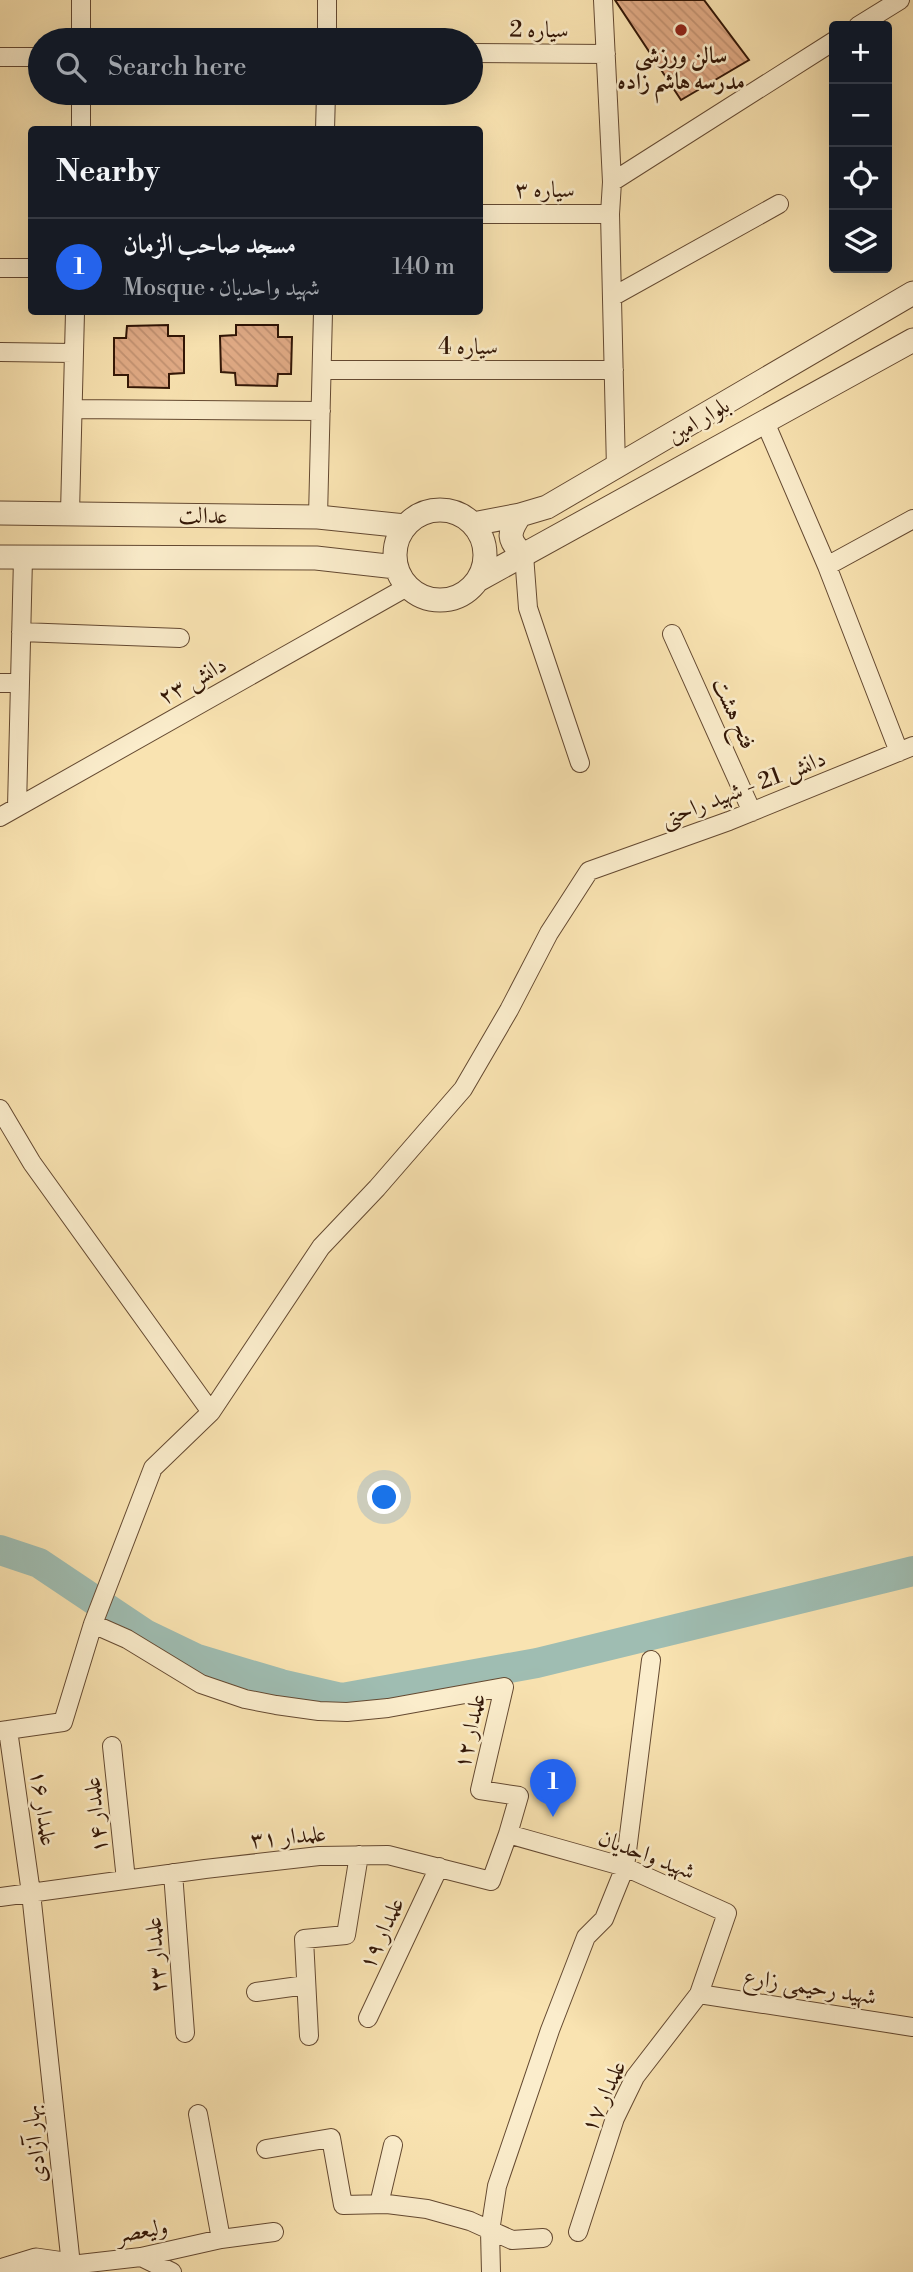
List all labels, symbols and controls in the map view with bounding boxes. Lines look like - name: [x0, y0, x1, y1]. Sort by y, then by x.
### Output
- street label: سیاره 2: [509, 15, 569, 45]
- map controls: [829, 21, 892, 273]
- button: +: [829, 21, 892, 84]
- marker: سالن ورزشی مدرسه هاشم زاده: [673, 22, 689, 38]
- search box: [28, 28, 483, 105]
- place label: سالن ورزشی مدرسه هاشم زاده: [617, 42, 745, 104]
- icon: search: [52, 48, 90, 86]
- text: Search here: [108, 51, 247, 83]
- button: −: [829, 84, 892, 147]
- button: locate: [829, 147, 892, 210]
- text: Nearby: [56, 153, 160, 191]
- street label: سیاره ۳: [515, 176, 575, 204]
- button: layers: [829, 210, 892, 273]
- text: مسجد صاحب الزمان: [123, 229, 296, 261]
- text: 1: [73, 253, 85, 281]
- text: 140 m: [392, 253, 455, 281]
- text: Mosque · شهید واحدیان: [123, 274, 320, 302]
- street label: سیاره 4: [438, 333, 498, 361]
- street label: بلوار امین: [662, 391, 735, 450]
- street label: عدالت: [178, 502, 228, 530]
- street label: دانش ۲۳: [153, 651, 232, 712]
- street label: فتح هشت: [700, 673, 762, 756]
- street label: دانش 21 - شهید راحتی: [657, 745, 830, 834]
- your location: [367, 1480, 401, 1514]
- street label: علمدار ۱۲: [448, 1691, 492, 1772]
- pin: 1: [530, 1759, 576, 1817]
- street label: علمدار ۱۶: [24, 1768, 62, 1848]
- street label: علمدار ۱۴: [78, 1775, 114, 1854]
- street label: علمدار ۳۱: [249, 1820, 327, 1854]
- street label: شهید واحدیان: [594, 1824, 699, 1886]
- street label: علمدار ۱۹: [353, 1893, 411, 1974]
- street label: علمدار ۲۳: [139, 1916, 173, 1994]
- street label: شهید رحیمی زارع: [741, 1963, 878, 2016]
- street label: علمدار ۱۷: [575, 2056, 633, 2137]
- street label: بهار آزادی: [17, 2103, 53, 2184]
- street label: ولیعصر: [112, 2213, 170, 2251]

